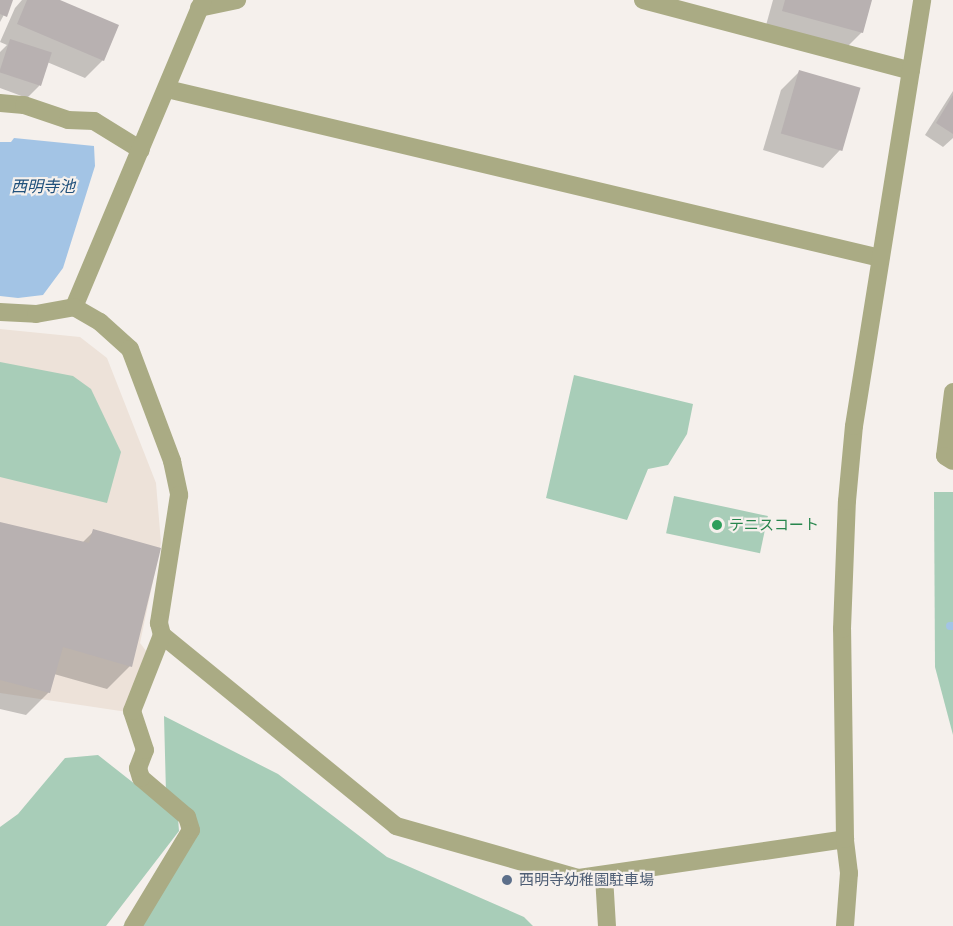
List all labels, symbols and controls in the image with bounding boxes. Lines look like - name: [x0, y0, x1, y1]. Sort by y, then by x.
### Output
- water label: 西明寺池: [11, 176, 75, 196]
- place label: テニスコート: [729, 516, 819, 534]
- marker: テニスコート: [710, 518, 724, 532]
- place label: 西明寺幼稚園駐車場: [519, 871, 654, 889]
- marker: 西明寺幼稚園駐車場: [500, 873, 514, 887]

